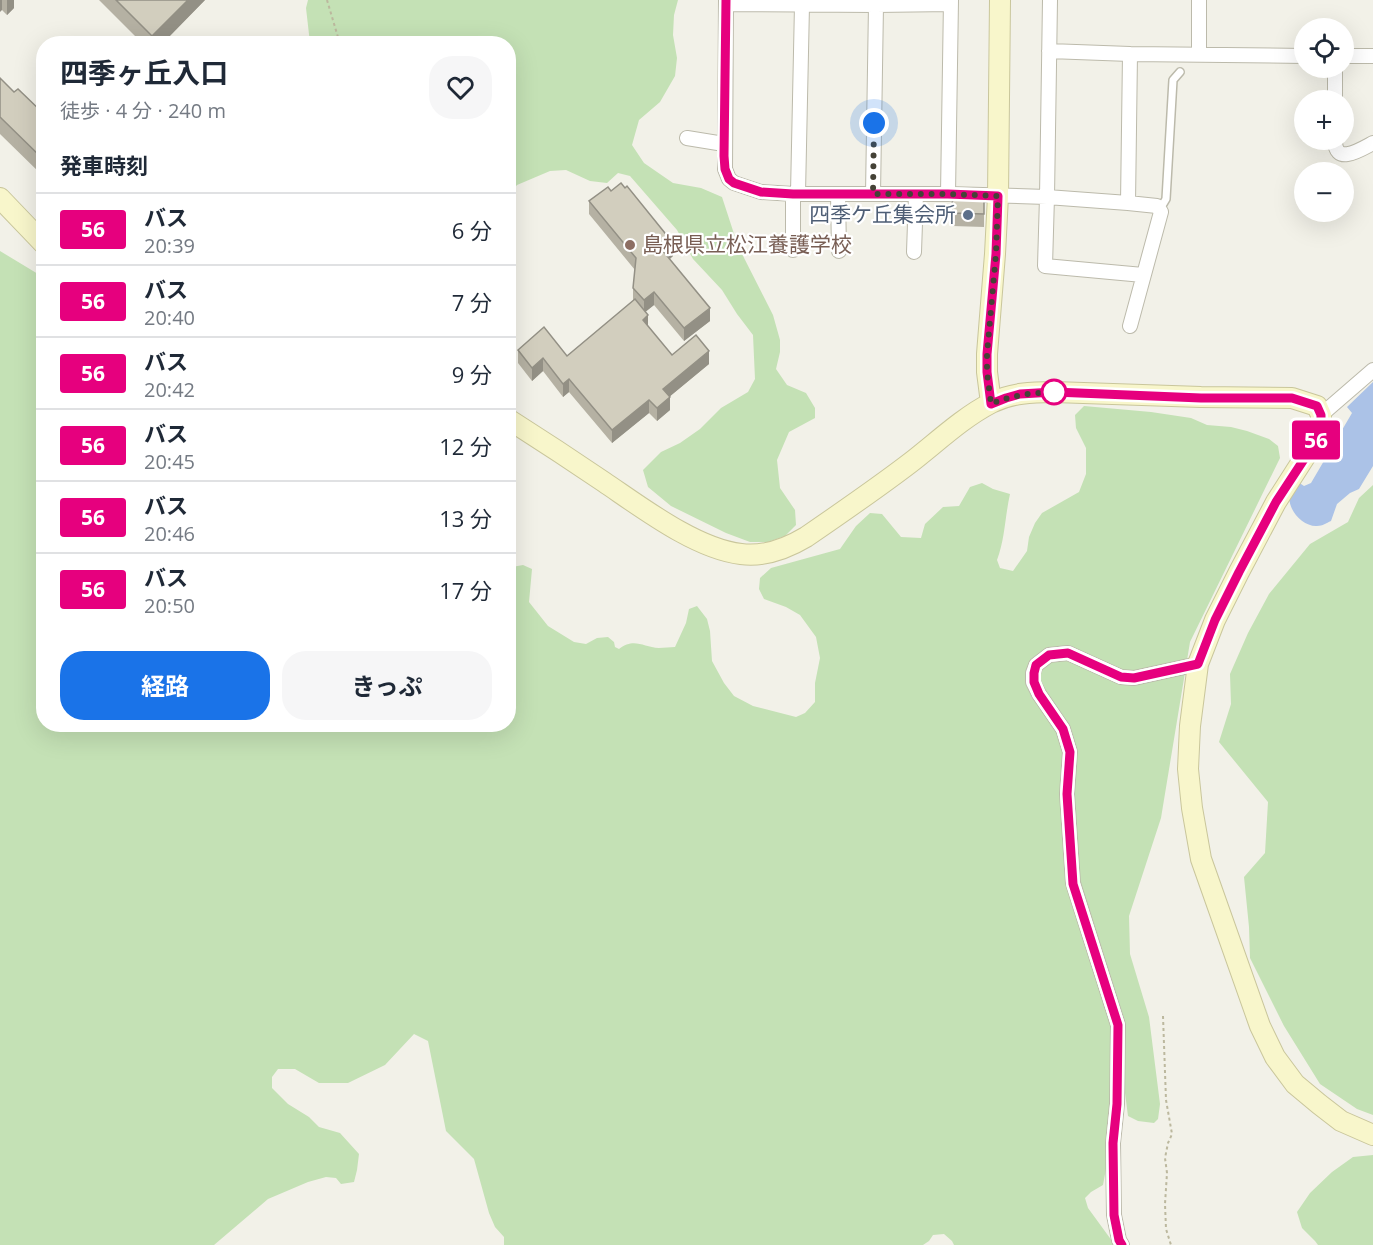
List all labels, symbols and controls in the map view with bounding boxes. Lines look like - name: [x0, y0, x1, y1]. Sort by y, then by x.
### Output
- map controls: [1294, 18, 1354, 222]
- button: locate: [1294, 18, 1354, 78]
- text: 四季ヶ丘入口: [60, 53, 228, 91]
- button: heart: [429, 56, 492, 119]
- button: +: [1294, 90, 1354, 150]
- text: 徒歩 · 4 分 · 240 m: [60, 97, 226, 124]
- your location: [859, 108, 889, 138]
- text: 発車時刻: [60, 150, 148, 180]
- button: −: [1294, 162, 1354, 222]
- place label: 四季ケ丘集会所: [809, 200, 956, 228]
- text: バス: [144, 202, 188, 232]
- marker: 四季ケ丘集会所: [961, 208, 975, 222]
- text: 56: [81, 215, 105, 243]
- text: 6 分: [452, 215, 492, 245]
- place label: 島根県立松江養護学校: [642, 230, 852, 258]
- text: 20:39: [144, 232, 195, 259]
- marker: 島根県立松江養護学校: [623, 238, 637, 252]
- text: バス: [144, 274, 188, 304]
- text: 56: [81, 287, 105, 315]
- text: 7 分: [452, 287, 492, 317]
- text: 20:40: [144, 304, 195, 331]
- text: バス: [144, 346, 188, 376]
- text: 56: [81, 359, 105, 387]
- text: 9 分: [452, 359, 492, 389]
- text: 20:42: [144, 376, 195, 403]
- unlabelled marker: [1041, 379, 1067, 405]
- text: バス: [144, 418, 188, 448]
- line badge: 56: [1289, 420, 1343, 460]
- text: 56: [1304, 426, 1328, 454]
- text: 56: [81, 431, 105, 459]
- text: 12 分: [439, 431, 492, 461]
- text: 20:45: [144, 448, 195, 475]
- text: バス: [144, 490, 188, 520]
- text: 56: [81, 503, 105, 531]
- text: 13 分: [439, 503, 492, 533]
- text: 20:46: [144, 520, 195, 547]
- text: バス: [144, 562, 188, 592]
- text: 56: [81, 575, 105, 603]
- text: 17 分: [439, 575, 492, 605]
- text: 20:50: [144, 592, 195, 619]
- button: 経路: [60, 651, 270, 720]
- button: きっぷ: [282, 651, 492, 720]

